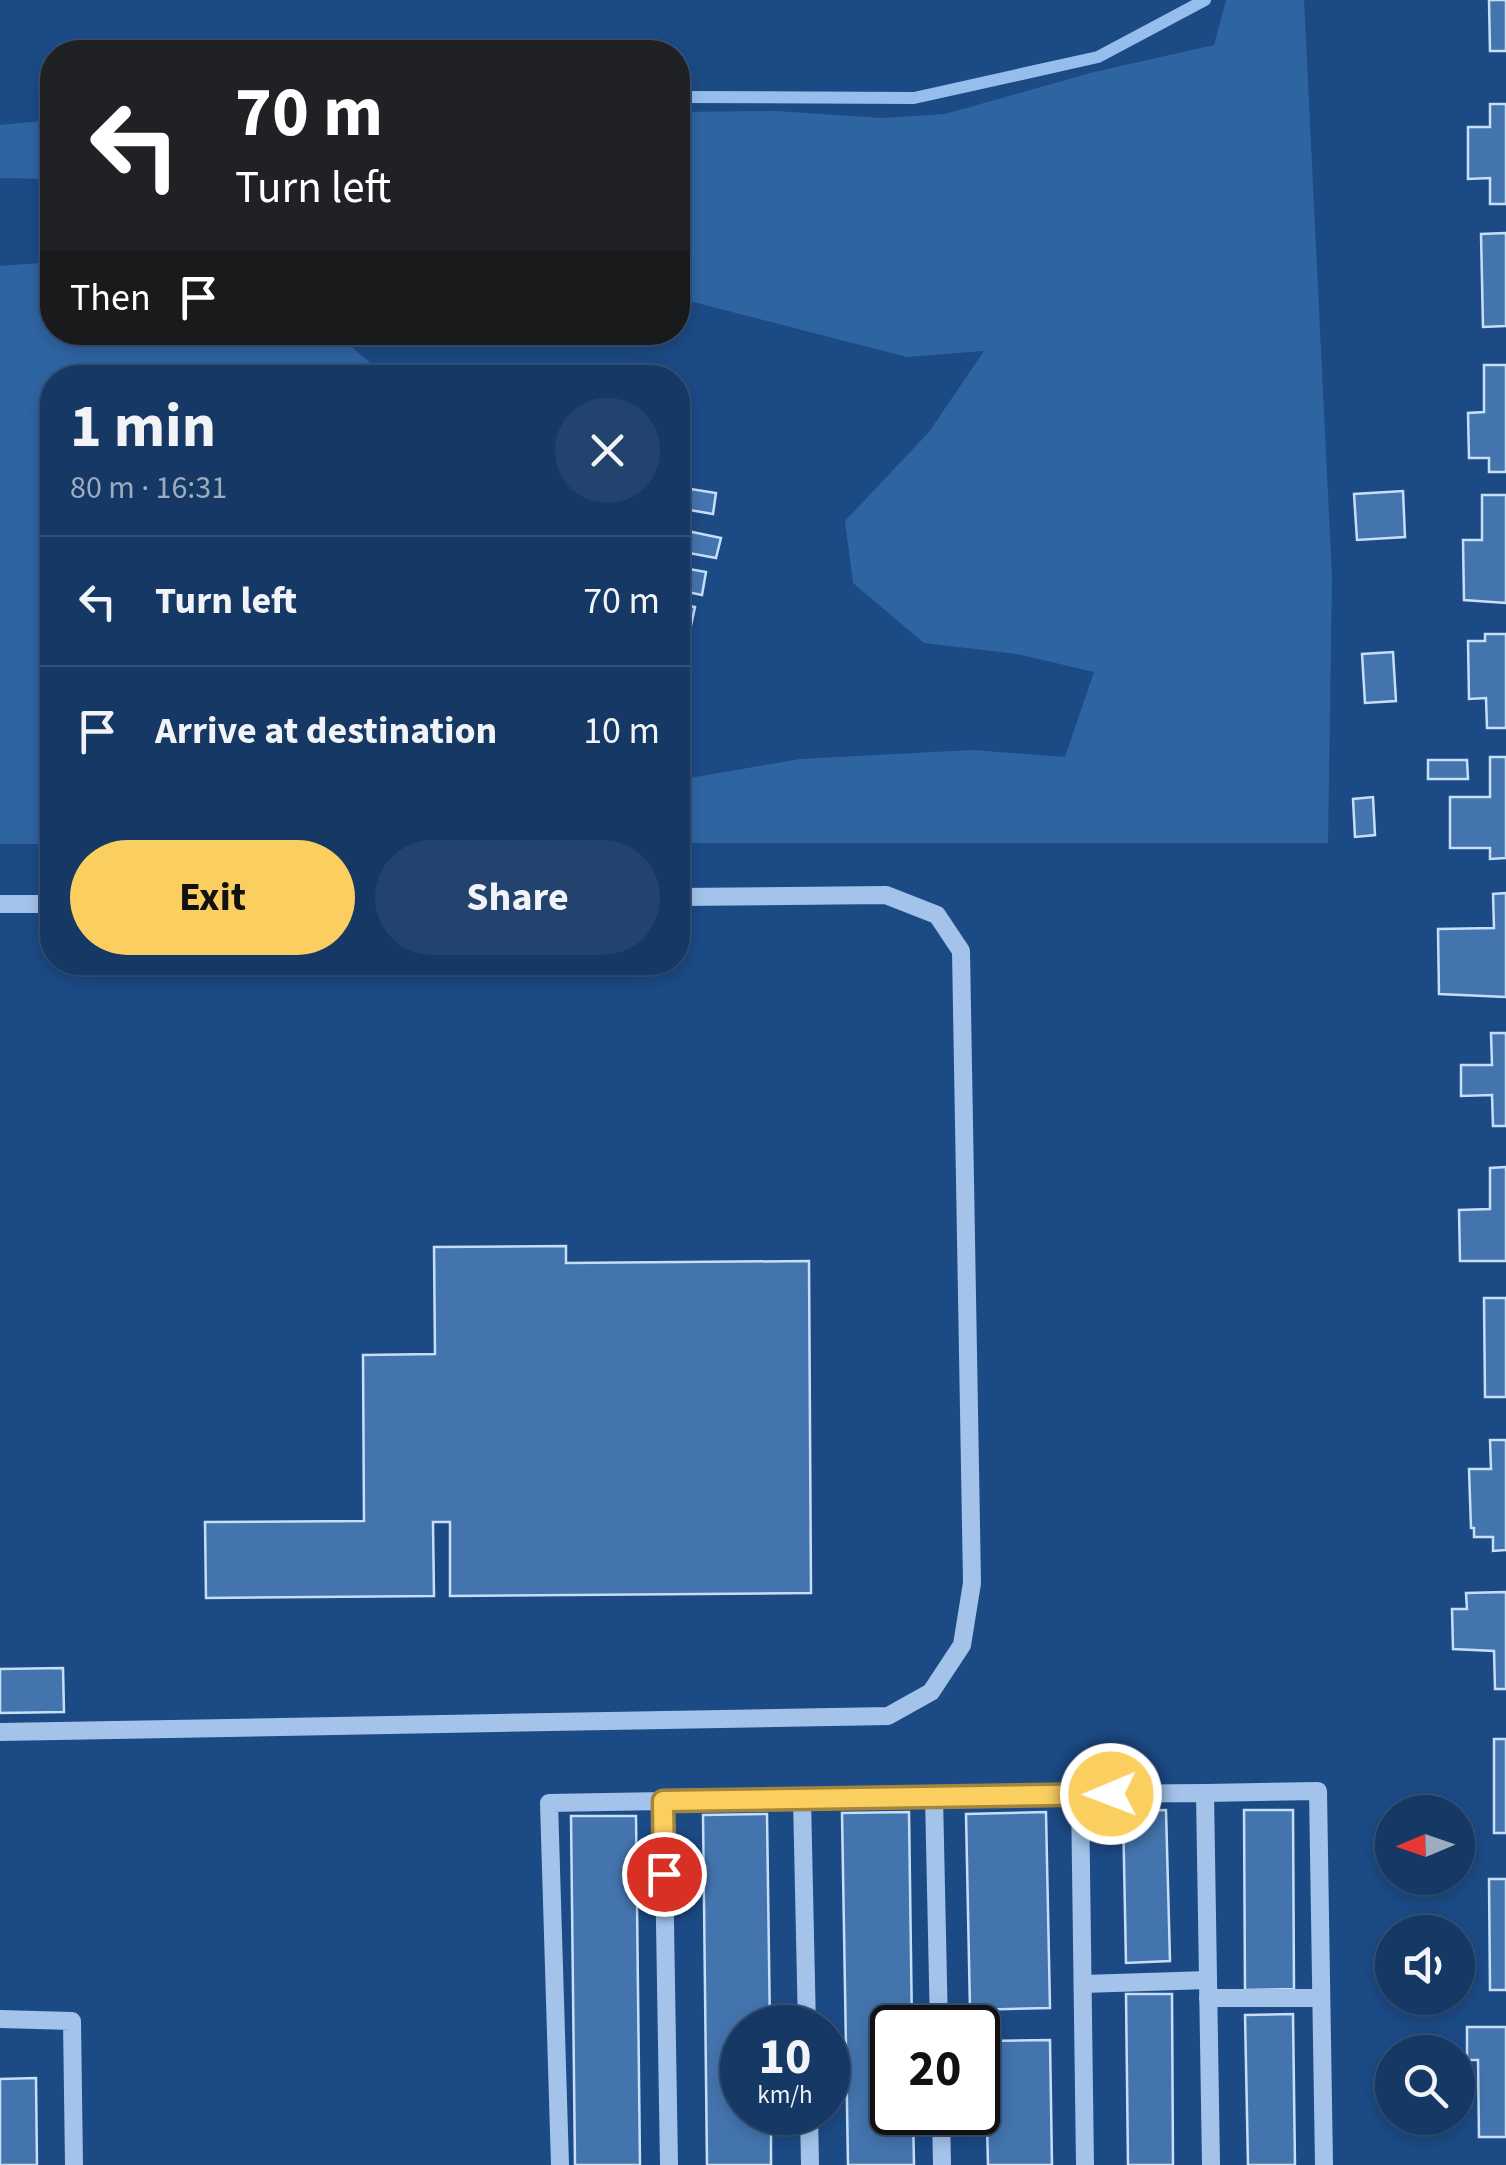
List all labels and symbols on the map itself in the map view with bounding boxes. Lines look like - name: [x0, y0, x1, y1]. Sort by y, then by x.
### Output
- position arrow: [1059, 1742, 1163, 1846]
- north arrow: [1375, 1795, 1475, 1895]
- pin: [622, 1832, 707, 1917]
- speed limit sign: 20: [870, 2005, 1000, 2135]

